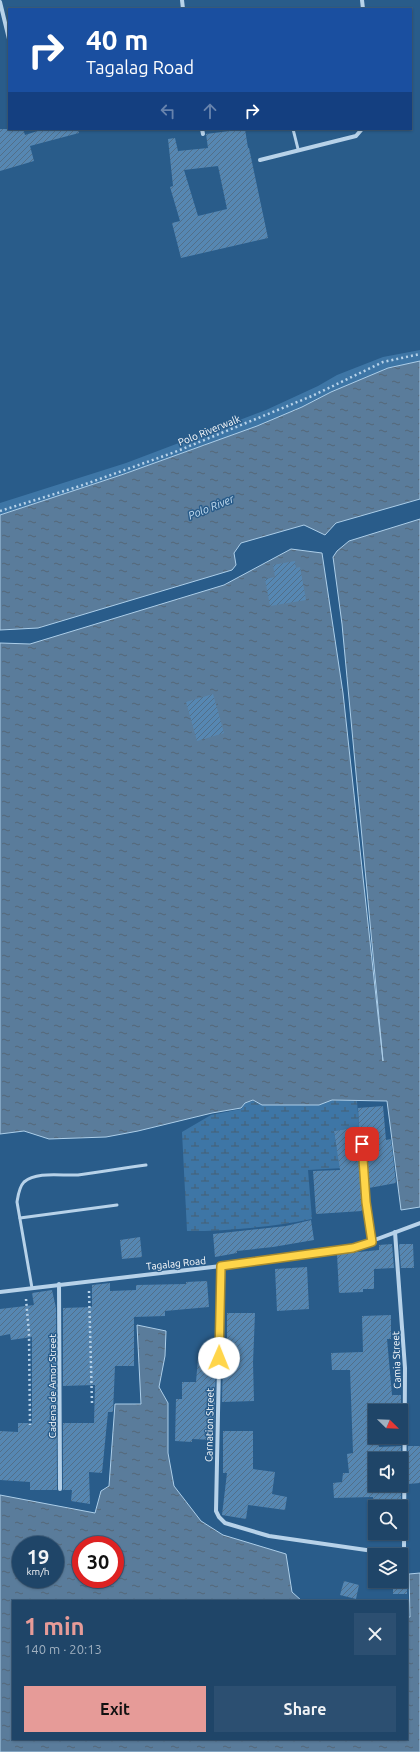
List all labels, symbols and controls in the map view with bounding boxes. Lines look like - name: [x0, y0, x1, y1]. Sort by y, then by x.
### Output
- icon: right: [20, 24, 72, 76]
- text: 40 m: [86, 24, 148, 55]
- text: Tagalag Road: [86, 57, 194, 77]
- icon: left: [157, 100, 179, 122]
- icon: ahead: [199, 100, 221, 122]
- icon: right: [241, 100, 263, 122]
- street label: Polo Riverwalk: [177, 413, 242, 448]
- water label: Polo River: [186, 492, 236, 522]
- pin: [345, 1127, 379, 1161]
- icon: arrive: [351, 1133, 373, 1155]
- street label: Tagalag Road: [146, 1255, 207, 1272]
- street label: Camia Street: [390, 1331, 403, 1389]
- street label: Cadena de Amor Street: [47, 1334, 58, 1438]
- position arrow: [198, 1337, 240, 1379]
- street label: Carnation Street: [203, 1388, 216, 1462]
- north arrow: [368, 1404, 408, 1444]
- map controls: [368, 1404, 408, 1588]
- button: sound: [368, 1452, 408, 1492]
- button: search: [368, 1500, 408, 1540]
- speed limit sign: 30: [72, 1536, 124, 1588]
- text: 19: [27, 1545, 49, 1568]
- button: layers: [368, 1548, 408, 1588]
- text: km/h: [26, 1566, 50, 1577]
- text: 1 min: [24, 1613, 85, 1640]
- button: close: [354, 1613, 396, 1655]
- text: 140 m · 20:13: [24, 1642, 102, 1656]
- button: Exit: [24, 1686, 206, 1732]
- button: Share: [214, 1686, 396, 1732]

